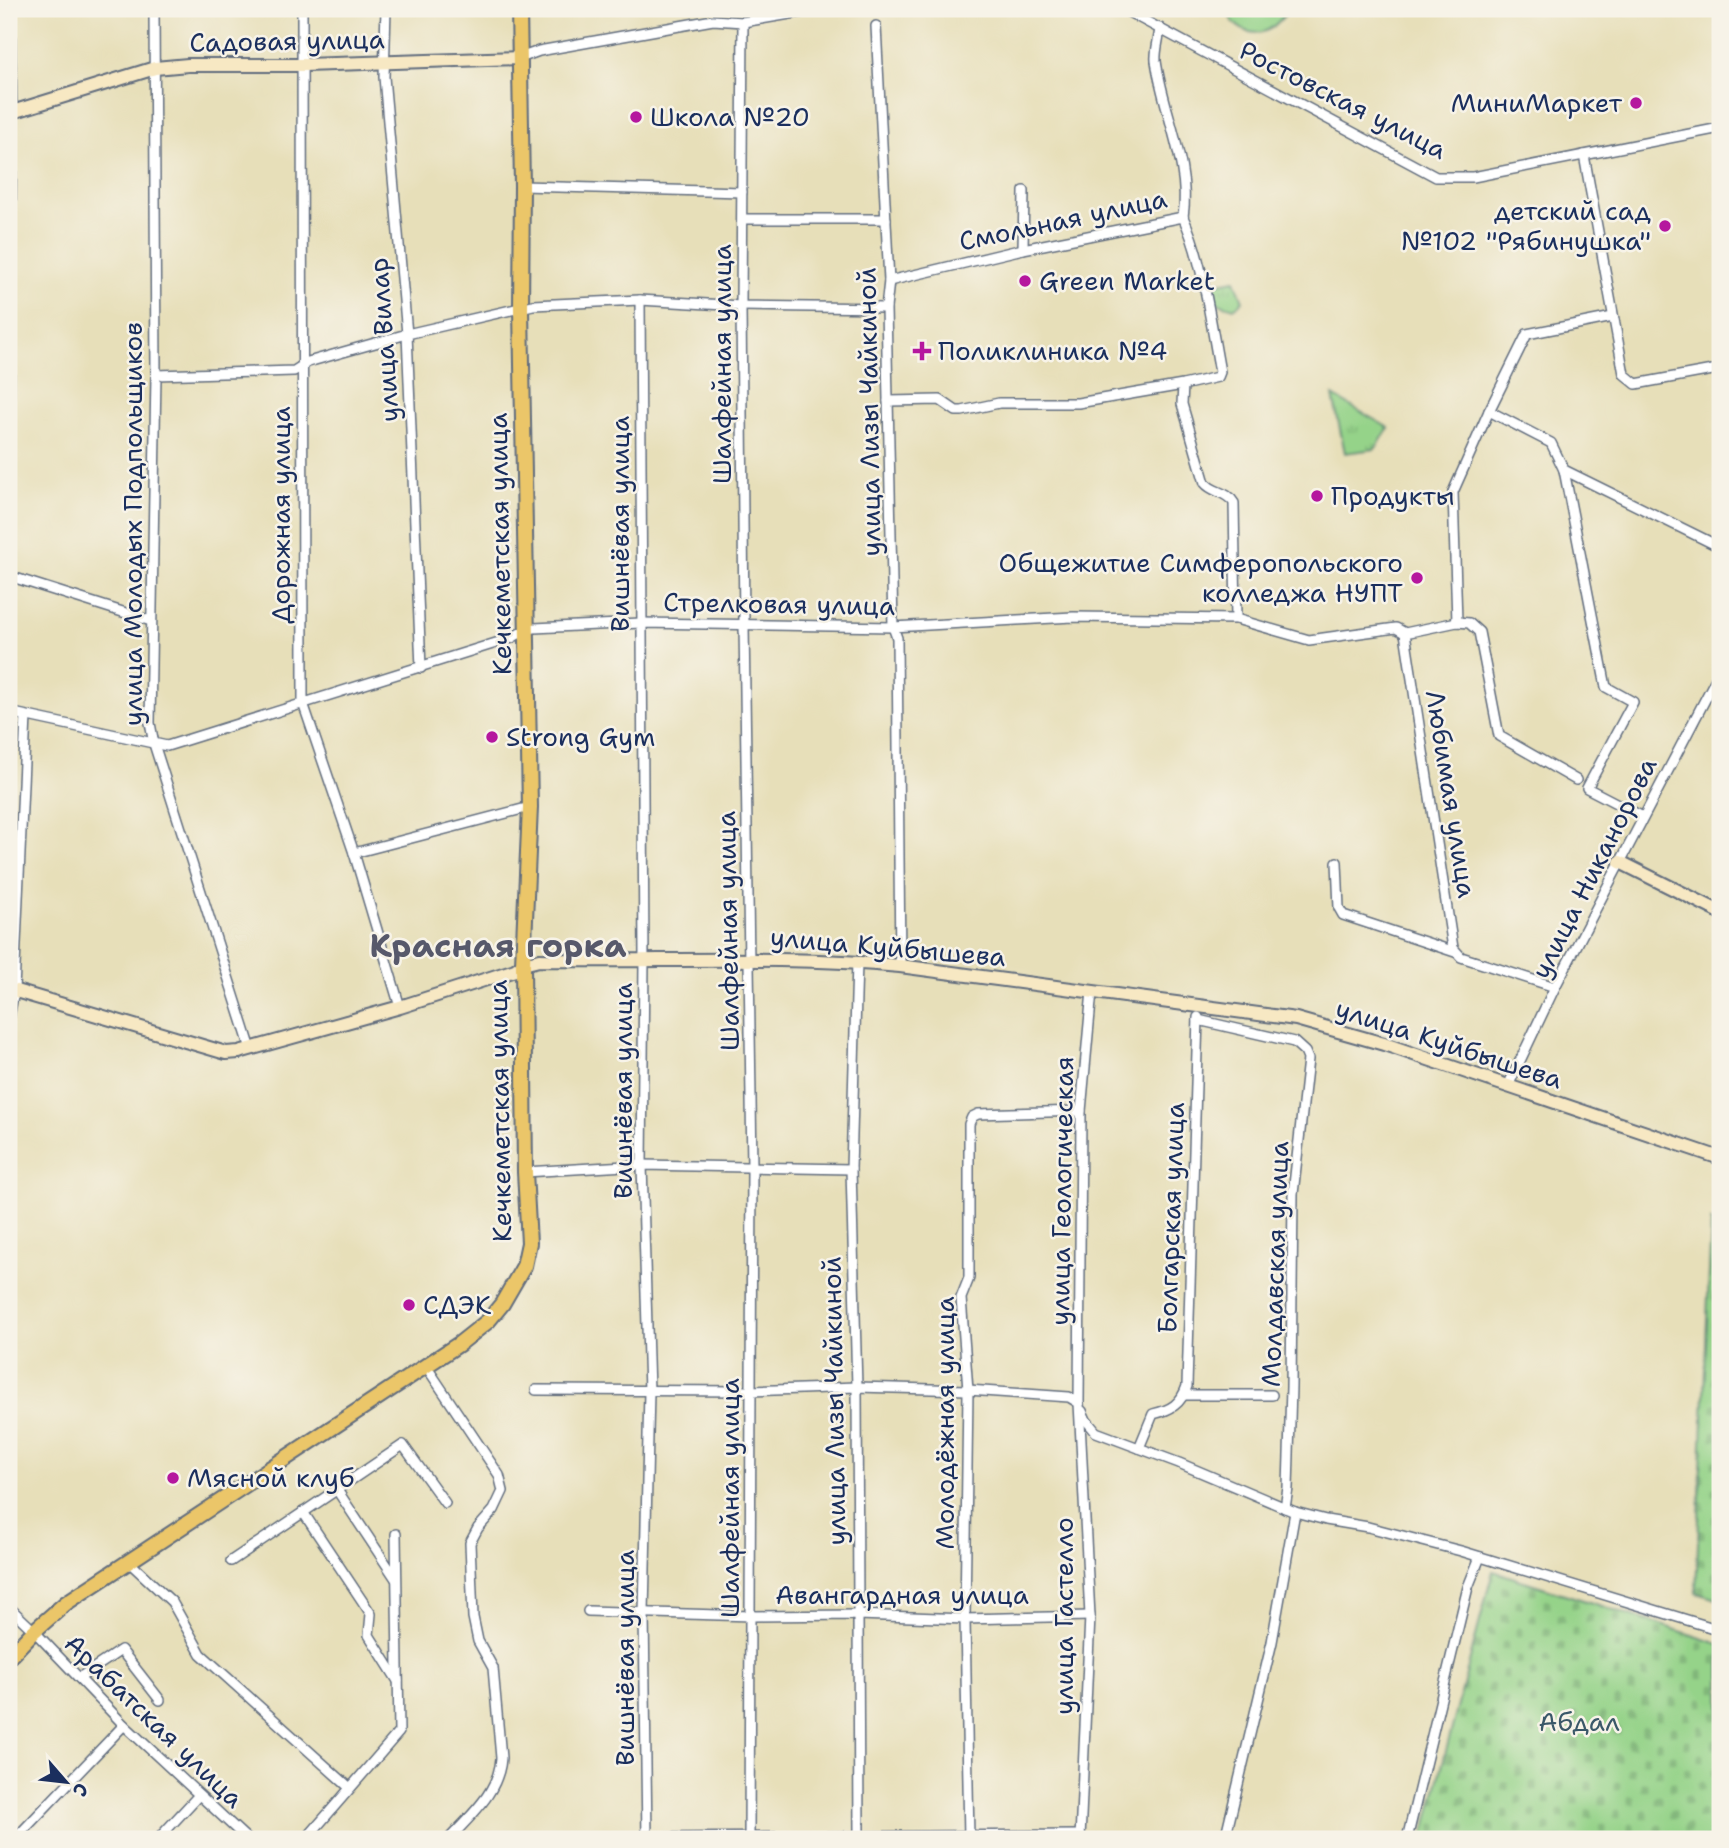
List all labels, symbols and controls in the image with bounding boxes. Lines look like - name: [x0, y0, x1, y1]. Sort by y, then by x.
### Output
- street label: Садовая улица: [189, 21, 385, 60]
- street label: Ростовская улица: [1234, 32, 1453, 167]
- place label: МиниМаркет: [1451, 85, 1623, 120]
- marker: МиниМаркет: [1628, 95, 1644, 111]
- place label: Школа №20: [650, 99, 810, 134]
- marker: Школа №20: [628, 109, 644, 125]
- street label: Смольная улица: [956, 180, 1170, 259]
- place label: детский сад №102 "Рябинушка": [1401, 193, 1652, 258]
- marker: детский сад №102 "Рябинушка": [1657, 218, 1673, 234]
- street label: Шалфейная улица: [704, 244, 739, 484]
- street label: улица Вилар: [360, 257, 407, 423]
- place label: Green Market: [1039, 263, 1215, 298]
- street label: улица Лизы Чайкиной: [848, 267, 889, 557]
- marker: Green Market: [1017, 273, 1033, 289]
- street label: улица Молодых Подпольщиков: [115, 322, 150, 726]
- place label: Поликлиника №4: [938, 333, 1168, 368]
- marker: Поликлиника №4: [912, 341, 932, 361]
- street label: Дорожная улица: [263, 406, 298, 624]
- street label: Кечкеметская улица: [480, 413, 519, 676]
- street label: Вишнёвая улица: [602, 416, 637, 632]
- place label: Продукты: [1331, 478, 1455, 513]
- marker: Продукты: [1309, 488, 1325, 504]
- place label: Общежитие Симферопольского колледжа НУПТ: [999, 545, 1403, 610]
- marker: Общежитие Симферопольского колледжа НУПТ: [1409, 570, 1425, 586]
- street label: Стрелковая улица: [663, 584, 895, 623]
- street label: Любимая улица: [1418, 688, 1485, 900]
- place label: Strong Gym: [506, 719, 655, 754]
- marker: Strong Gym: [484, 729, 500, 745]
- street label: улица Никанорова: [1523, 751, 1665, 984]
- street label: Шалфейная улица: [708, 811, 747, 1051]
- street label: улица Куйбышева: [769, 919, 1007, 974]
- district label: Красная горка: [369, 923, 627, 968]
- street label: Кечкеметская улица: [480, 980, 519, 1243]
- street label: Вишнёвая улица: [605, 983, 640, 1199]
- street label: улица Куйбышева: [1331, 990, 1567, 1097]
- street label: улица Геологическая: [1042, 1056, 1081, 1326]
- street label: Болгарская улица: [1149, 1102, 1192, 1334]
- street label: Молдавская улица: [1253, 1141, 1296, 1387]
- street label: улица Лизы Чайкиной: [813, 1256, 854, 1546]
- place label: СДЭК: [423, 1287, 492, 1322]
- street label: Молодёжная улица: [927, 1296, 962, 1550]
- marker: СДЭК: [401, 1297, 417, 1313]
- street label: Шалфейная улица: [712, 1378, 747, 1618]
- place label: Мясной клуб: [187, 1460, 354, 1495]
- marker: Мясной клуб: [165, 1470, 181, 1486]
- street label: улица Гастелло: [1046, 1517, 1081, 1715]
- street label: Вишнёвая улица: [607, 1550, 642, 1766]
- street label: Авангардная улица: [775, 1577, 1029, 1612]
- street label: Арабатская улица: [57, 1626, 252, 1815]
- park label: Абдал: [1538, 1704, 1620, 1739]
- north arrow: [32, 1746, 102, 1816]
- text: С: [67, 1779, 94, 1801]

